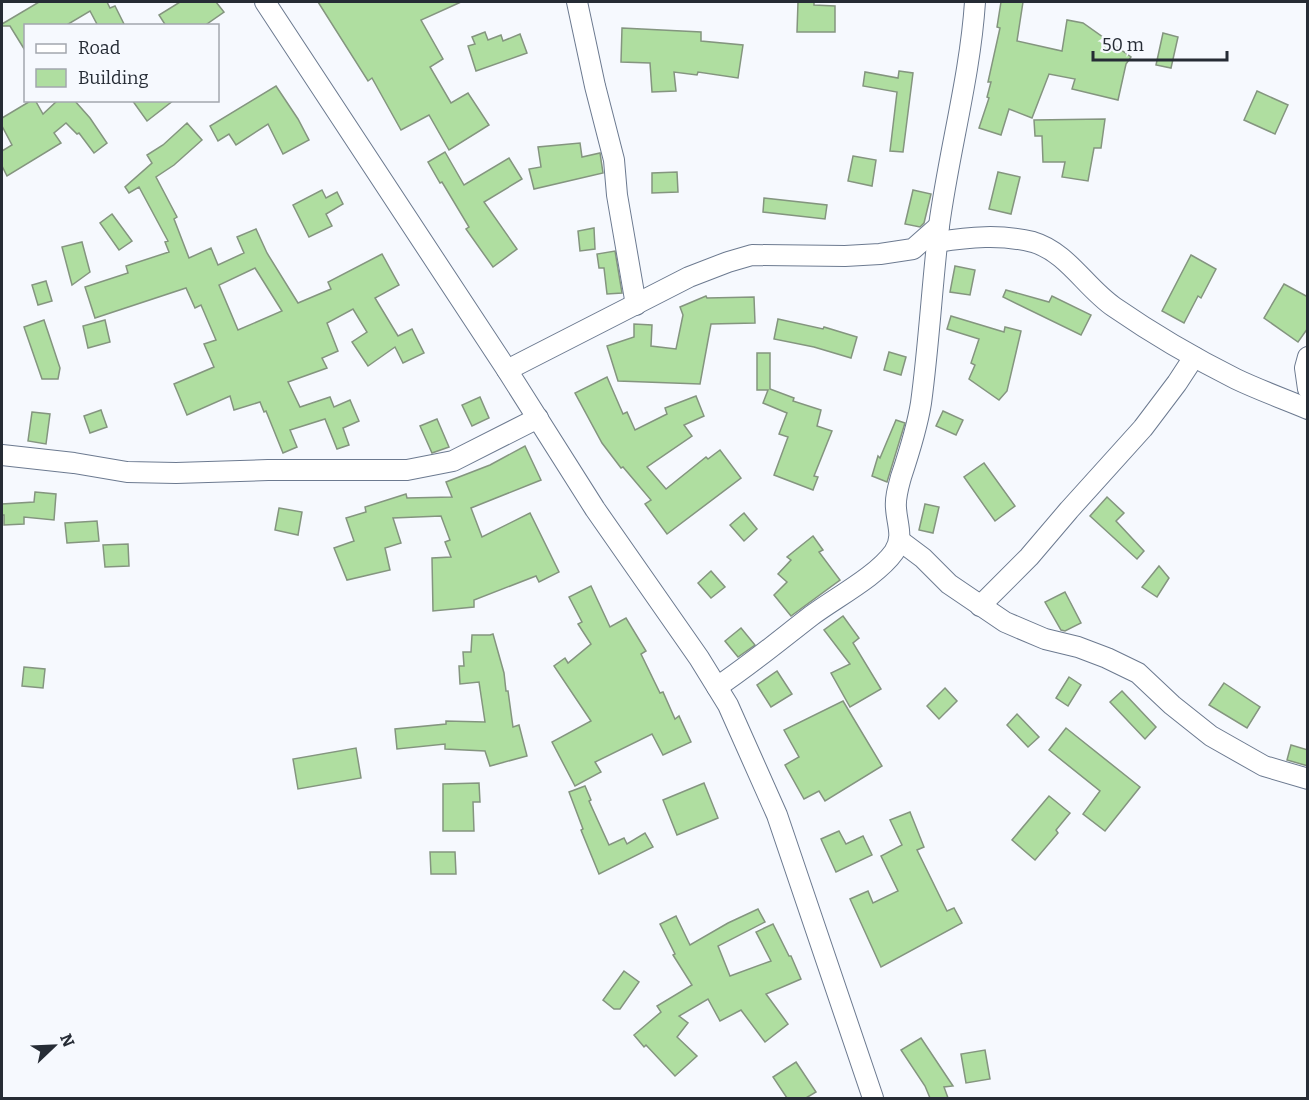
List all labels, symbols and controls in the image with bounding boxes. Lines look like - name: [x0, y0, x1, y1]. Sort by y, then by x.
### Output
- legend: [24, 24, 219, 102]
- scale bar: [1093, 24, 1226, 62]
- text: 50 m: [1102, 34, 1144, 56]
- text: Road: [78, 37, 121, 59]
- text: Building: [78, 67, 149, 89]
- north arrow: [24, 1016, 84, 1076]
- text: N: [56, 1031, 79, 1050]

